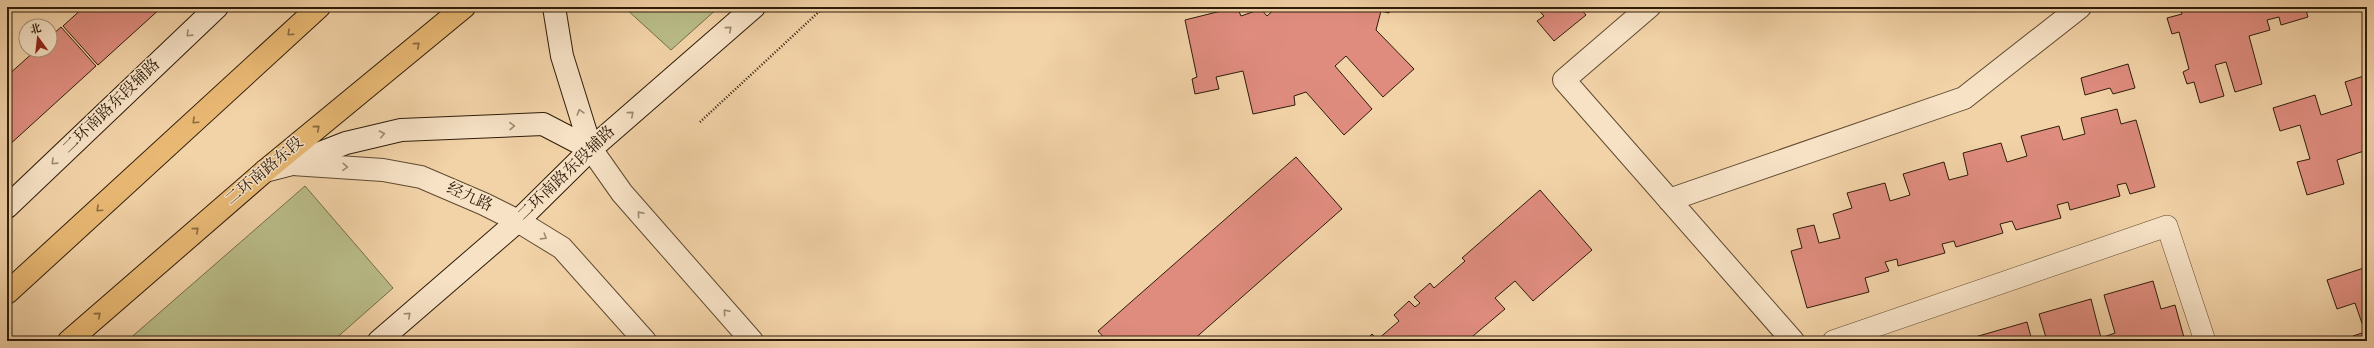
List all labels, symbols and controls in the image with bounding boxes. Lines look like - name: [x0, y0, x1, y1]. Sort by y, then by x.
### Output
- north arrow: [18, 18, 58, 58]
- text: 北: [28, 20, 43, 38]
- one-way arrow: [724, 26, 732, 33]
- one-way arrow: [186, 29, 194, 37]
- one-way arrow: [288, 29, 295, 36]
- one-way arrow: [413, 43, 420, 50]
- street label: 二环南路东段辅路: [58, 54, 166, 160]
- one-way arrow: [576, 108, 585, 115]
- one-way arrow: [627, 112, 634, 119]
- one-way arrow: [192, 116, 199, 123]
- one-way arrow: [509, 121, 515, 130]
- street label: 二环南路东段辅路: [513, 121, 621, 227]
- one-way arrow: [312, 126, 319, 133]
- one-way arrow: [379, 131, 386, 139]
- street label: 二环南路东段: [221, 132, 309, 212]
- one-way arrow: [51, 158, 59, 165]
- one-way arrow: [342, 163, 348, 172]
- street label: 经九路: [442, 178, 496, 218]
- one-way arrow: [96, 204, 104, 212]
- one-way arrow: [637, 211, 645, 219]
- one-way arrow: [192, 228, 199, 235]
- one-way arrow: [540, 233, 547, 240]
- one-way arrow: [723, 309, 730, 316]
- one-way arrow: [93, 313, 101, 320]
- one-way arrow: [404, 313, 411, 320]

